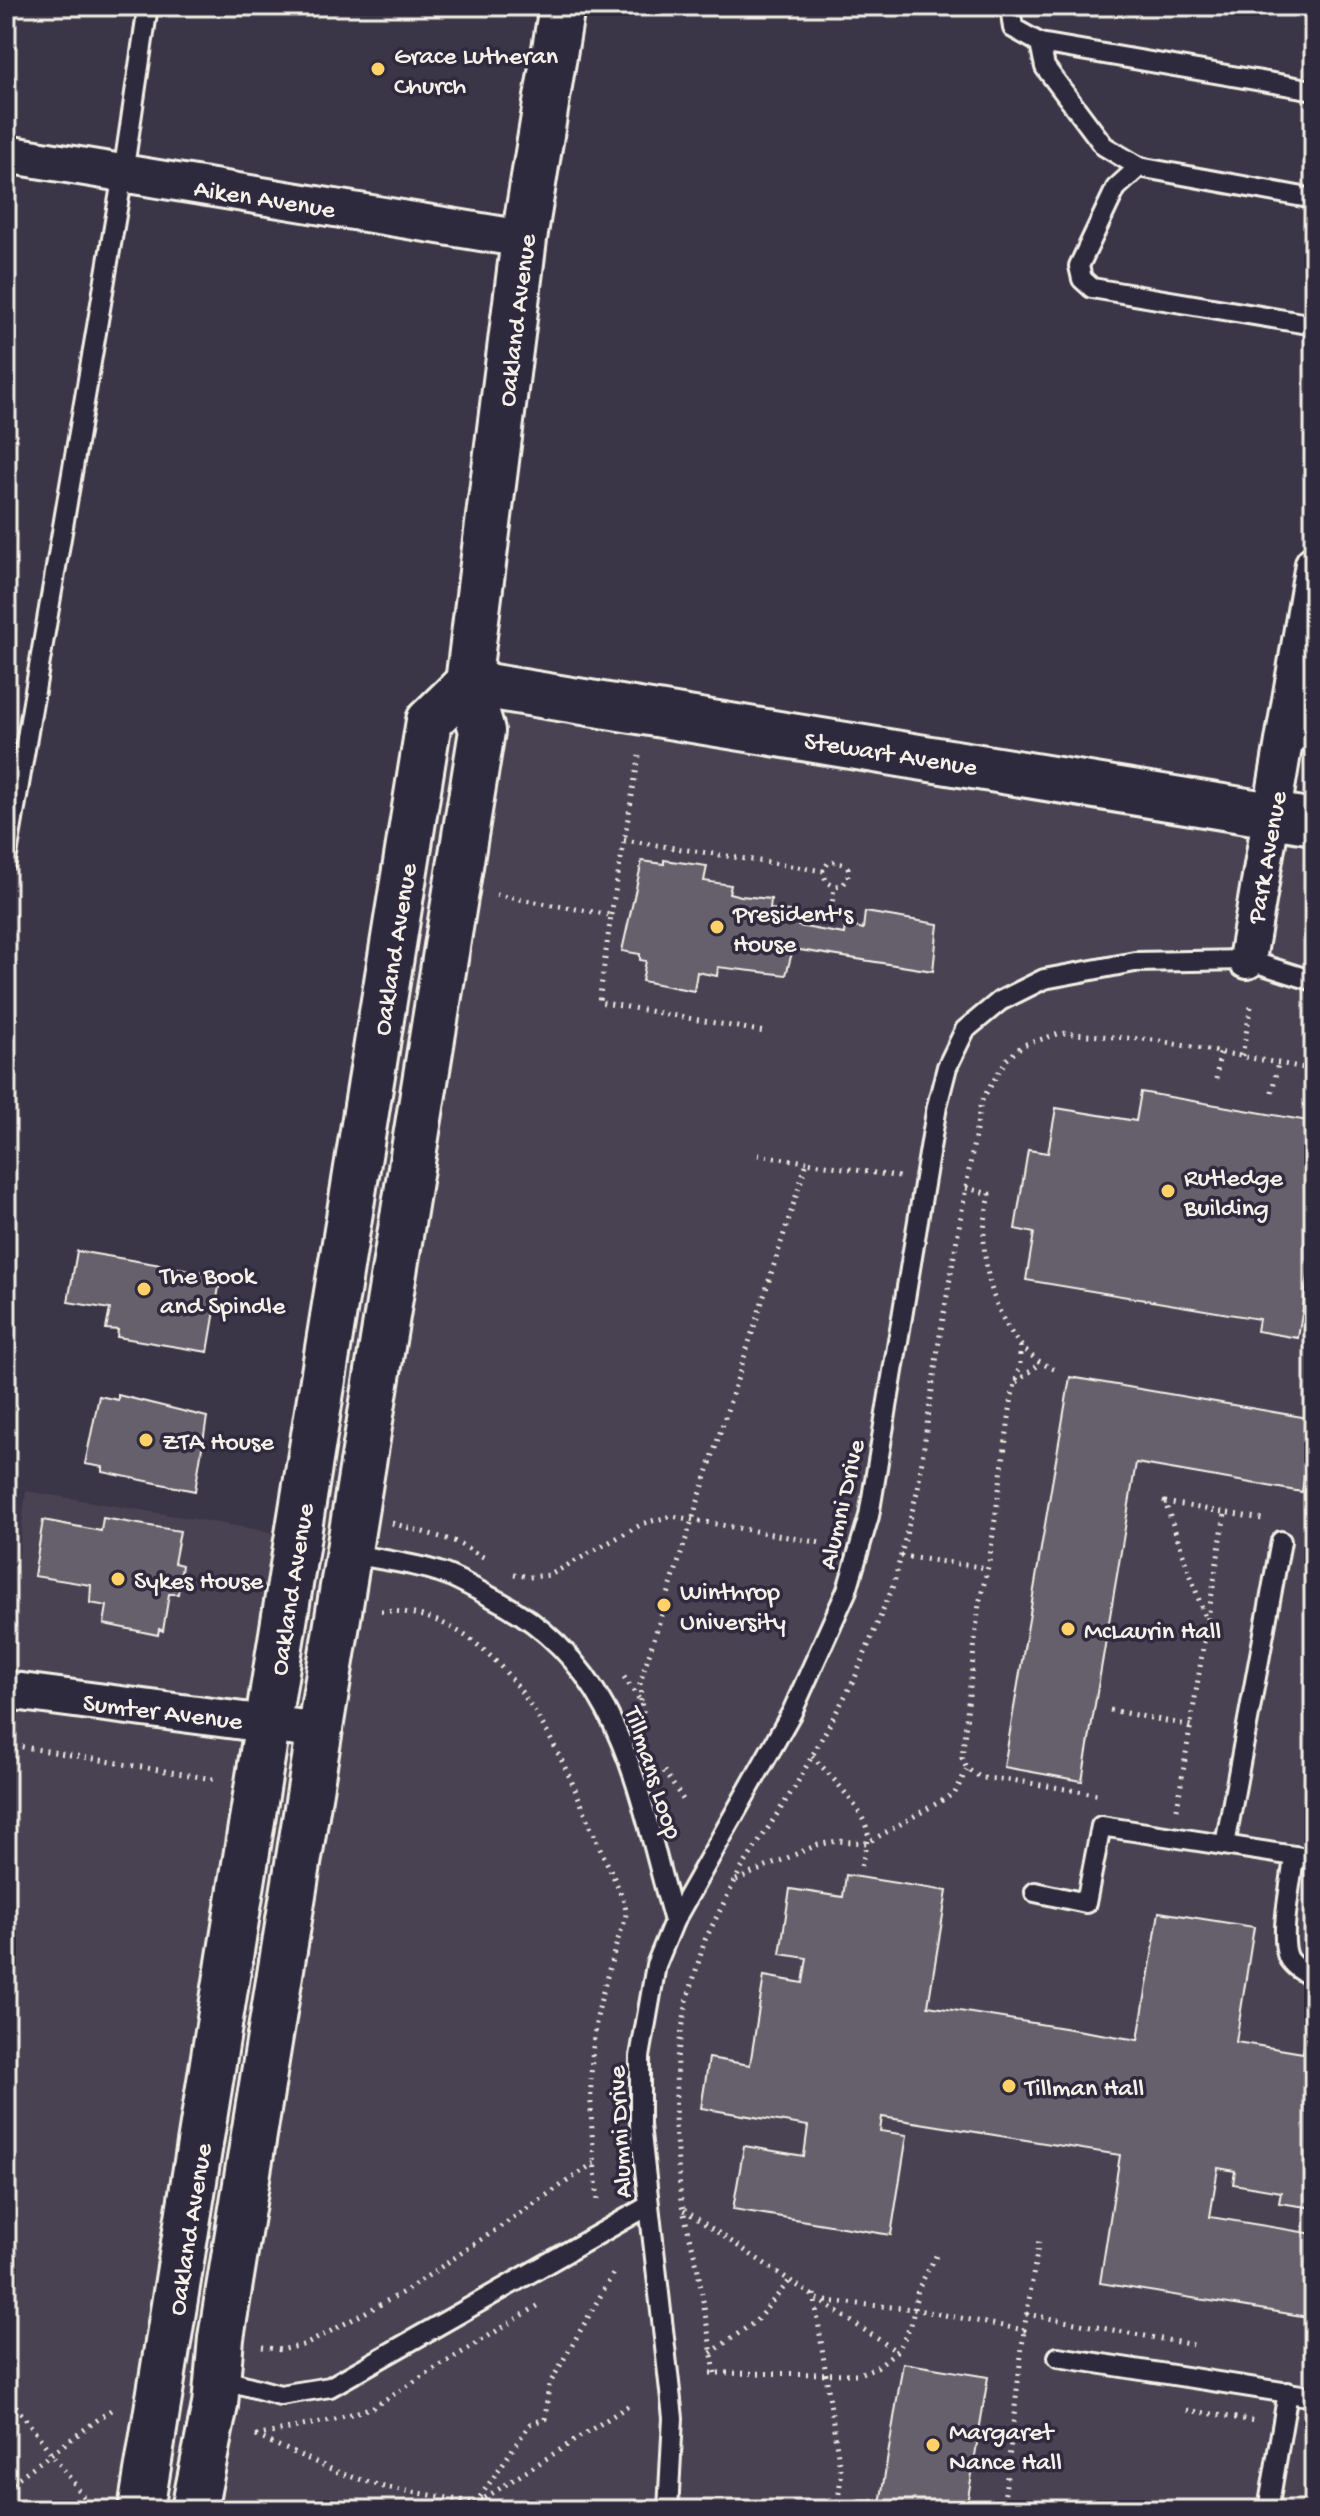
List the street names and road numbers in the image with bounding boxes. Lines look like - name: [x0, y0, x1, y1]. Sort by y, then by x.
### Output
- street label: Aiken Avenue: [191, 175, 338, 228]
- street label: Oakland Avenue: [493, 232, 546, 409]
- street label: Stewart Avenue: [802, 727, 980, 786]
- street label: Park Avenue: [1242, 789, 1296, 927]
- street label: Oakland Avenue: [369, 861, 426, 1038]
- street label: Alumni Drive: [814, 1436, 875, 1573]
- street label: Oakland Avenue: [266, 1501, 323, 1678]
- street label: Sumter Avenue: [81, 1689, 244, 1740]
- street label: Tillmans Loop: [614, 1701, 687, 1844]
- street label: Alumni Drive: [604, 2064, 641, 2199]
- street label: Oakland Avenue: [164, 2141, 221, 2318]

